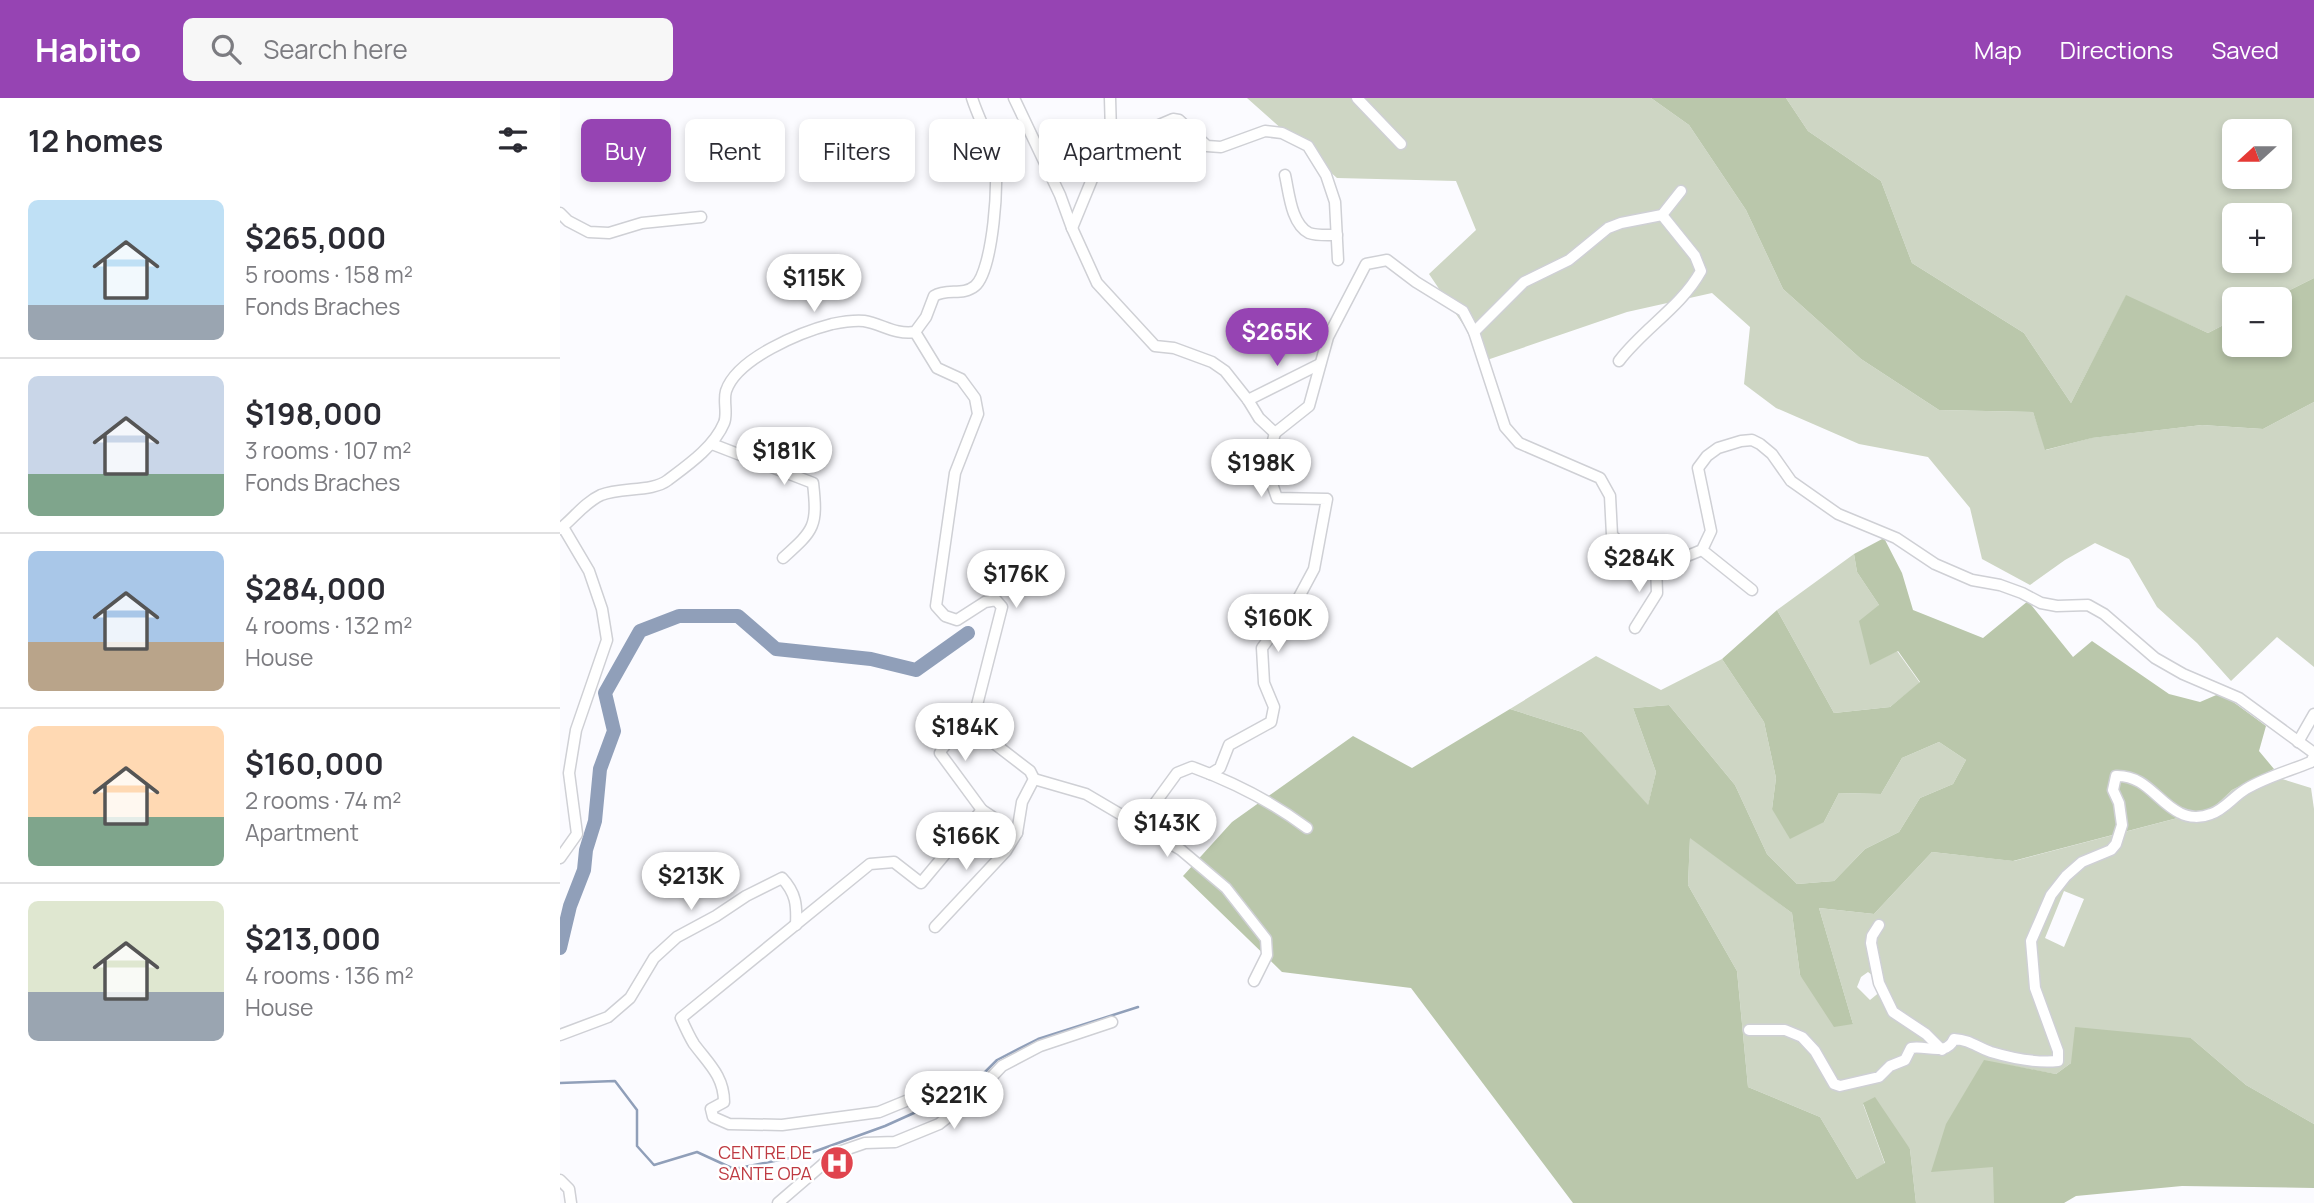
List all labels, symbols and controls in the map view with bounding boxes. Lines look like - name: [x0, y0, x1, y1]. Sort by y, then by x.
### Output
- search box: [183, 18, 673, 81]
- text: Habito: [35, 27, 141, 72]
- icon: search: [207, 30, 245, 68]
- text: Search here: [263, 31, 408, 67]
- text: Map: [1974, 33, 2022, 66]
- text: Directions: [2060, 33, 2173, 66]
- text: Saved: [2211, 33, 2279, 66]
- chip: Buy: [581, 119, 671, 182]
- chip: Rent: [685, 119, 785, 182]
- chip: Filters: [799, 119, 915, 182]
- chip: New: [929, 119, 1025, 182]
- chip: Apartment: [1039, 119, 1206, 182]
- north arrow: [2222, 119, 2292, 189]
- map controls: [2222, 119, 2292, 357]
- text: 12 homes: [28, 120, 163, 161]
- icon: filters: [494, 121, 532, 159]
- button: +: [2222, 203, 2292, 273]
- text: $265,000: [245, 217, 386, 258]
- icon: home: [84, 228, 168, 312]
- pin: $115K: [765, 254, 863, 314]
- text: 5 rooms · 158 m²: [245, 258, 413, 290]
- text: $115K: [783, 261, 845, 293]
- button: −: [2222, 287, 2292, 357]
- text: Fonds Braches: [245, 290, 400, 322]
- pin: $265K: [1228, 308, 1326, 368]
- text: $265K: [1242, 315, 1312, 347]
- text: $198,000: [245, 393, 382, 434]
- icon: home: [84, 404, 168, 488]
- pin: $181K: [735, 428, 833, 487]
- text: 3 rooms · 107 m²: [245, 434, 411, 466]
- text: $181K: [752, 434, 816, 466]
- pin: $198K: [1212, 440, 1310, 499]
- text: $198K: [1227, 446, 1295, 478]
- text: Fonds Braches: [245, 466, 400, 498]
- pin: $284K: [1590, 534, 1688, 594]
- text: $284K: [1603, 541, 1675, 573]
- pin: $176K: [967, 550, 1065, 610]
- text: $176K: [983, 557, 1049, 589]
- text: $284,000: [245, 568, 386, 609]
- icon: home: [84, 579, 168, 663]
- pin: $160K: [1229, 594, 1327, 654]
- text: $160K: [1244, 601, 1312, 633]
- text: 4 rooms · 132 m²: [245, 609, 413, 641]
- text: House: [245, 641, 314, 673]
- pin: $184K: [916, 704, 1014, 763]
- text: $184K: [931, 710, 999, 742]
- text: $160,000: [245, 743, 384, 784]
- icon: home: [84, 754, 168, 838]
- text: 2 rooms · 74 m²: [245, 784, 401, 816]
- pin: $143K: [1118, 800, 1216, 859]
- text: $143K: [1134, 806, 1200, 838]
- pin: $166K: [917, 812, 1015, 872]
- text: Apartment: [245, 816, 359, 848]
- text: $166K: [932, 819, 1000, 851]
- pin: $213K: [642, 852, 740, 912]
- text: $213K: [658, 859, 724, 891]
- text: $213,000: [245, 918, 381, 959]
- icon: home: [84, 929, 168, 1013]
- text: 4 rooms · 136 m²: [245, 959, 414, 991]
- text: House: [245, 991, 314, 1023]
- pin: $221K: [905, 1072, 1003, 1131]
- text: $221K: [921, 1078, 987, 1110]
- place label: CENTRE DE SANTE OPA: [718, 1140, 813, 1185]
- hospital icon: CENTRE DE SANTE OPA: [818, 1144, 856, 1182]

